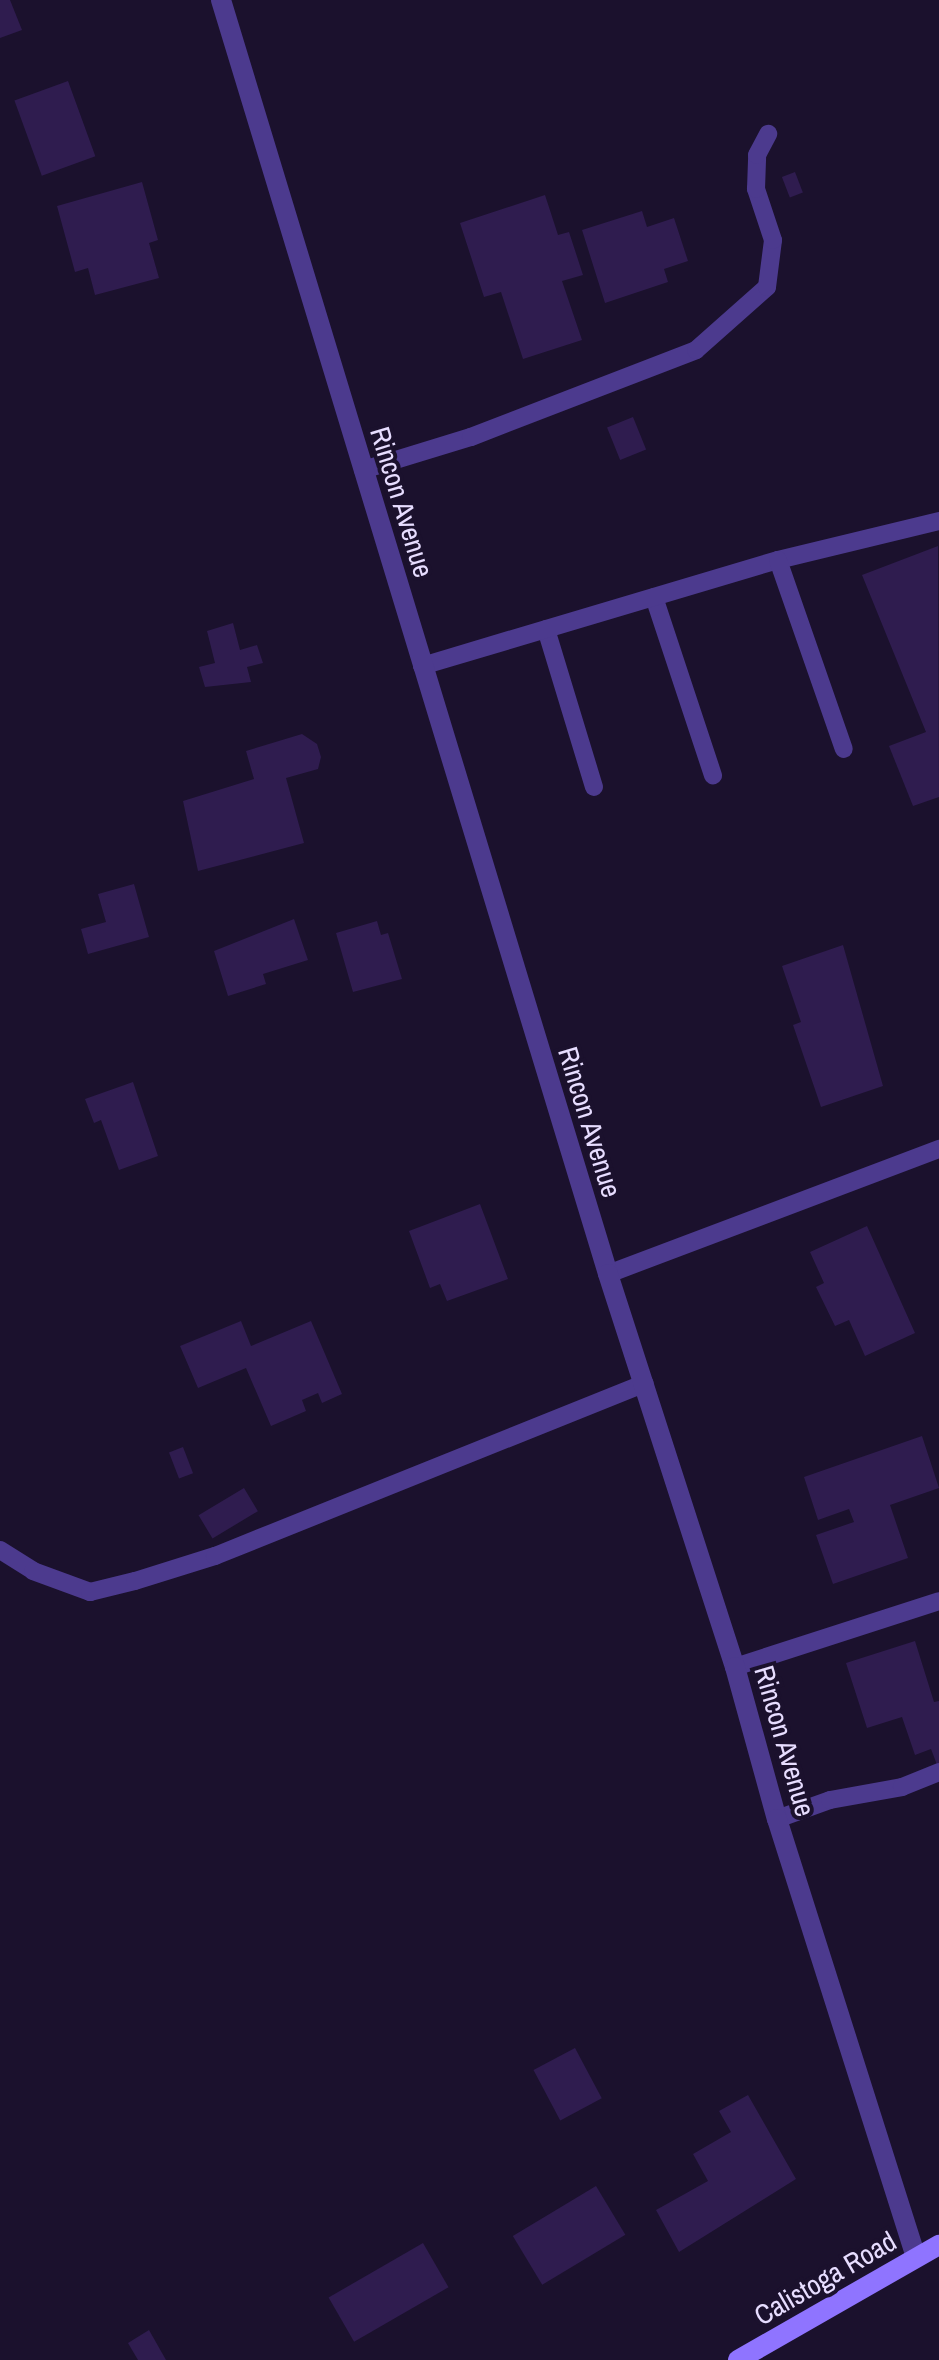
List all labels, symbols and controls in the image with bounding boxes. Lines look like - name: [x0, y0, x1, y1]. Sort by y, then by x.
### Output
- street label: Rincon Avenue: [363, 422, 441, 582]
- street label: Rincon Avenue: [551, 1042, 629, 1202]
- street label: Rincon Avenue: [747, 1661, 823, 1821]
- street label: Calistoga Road: [748, 2224, 902, 2332]

